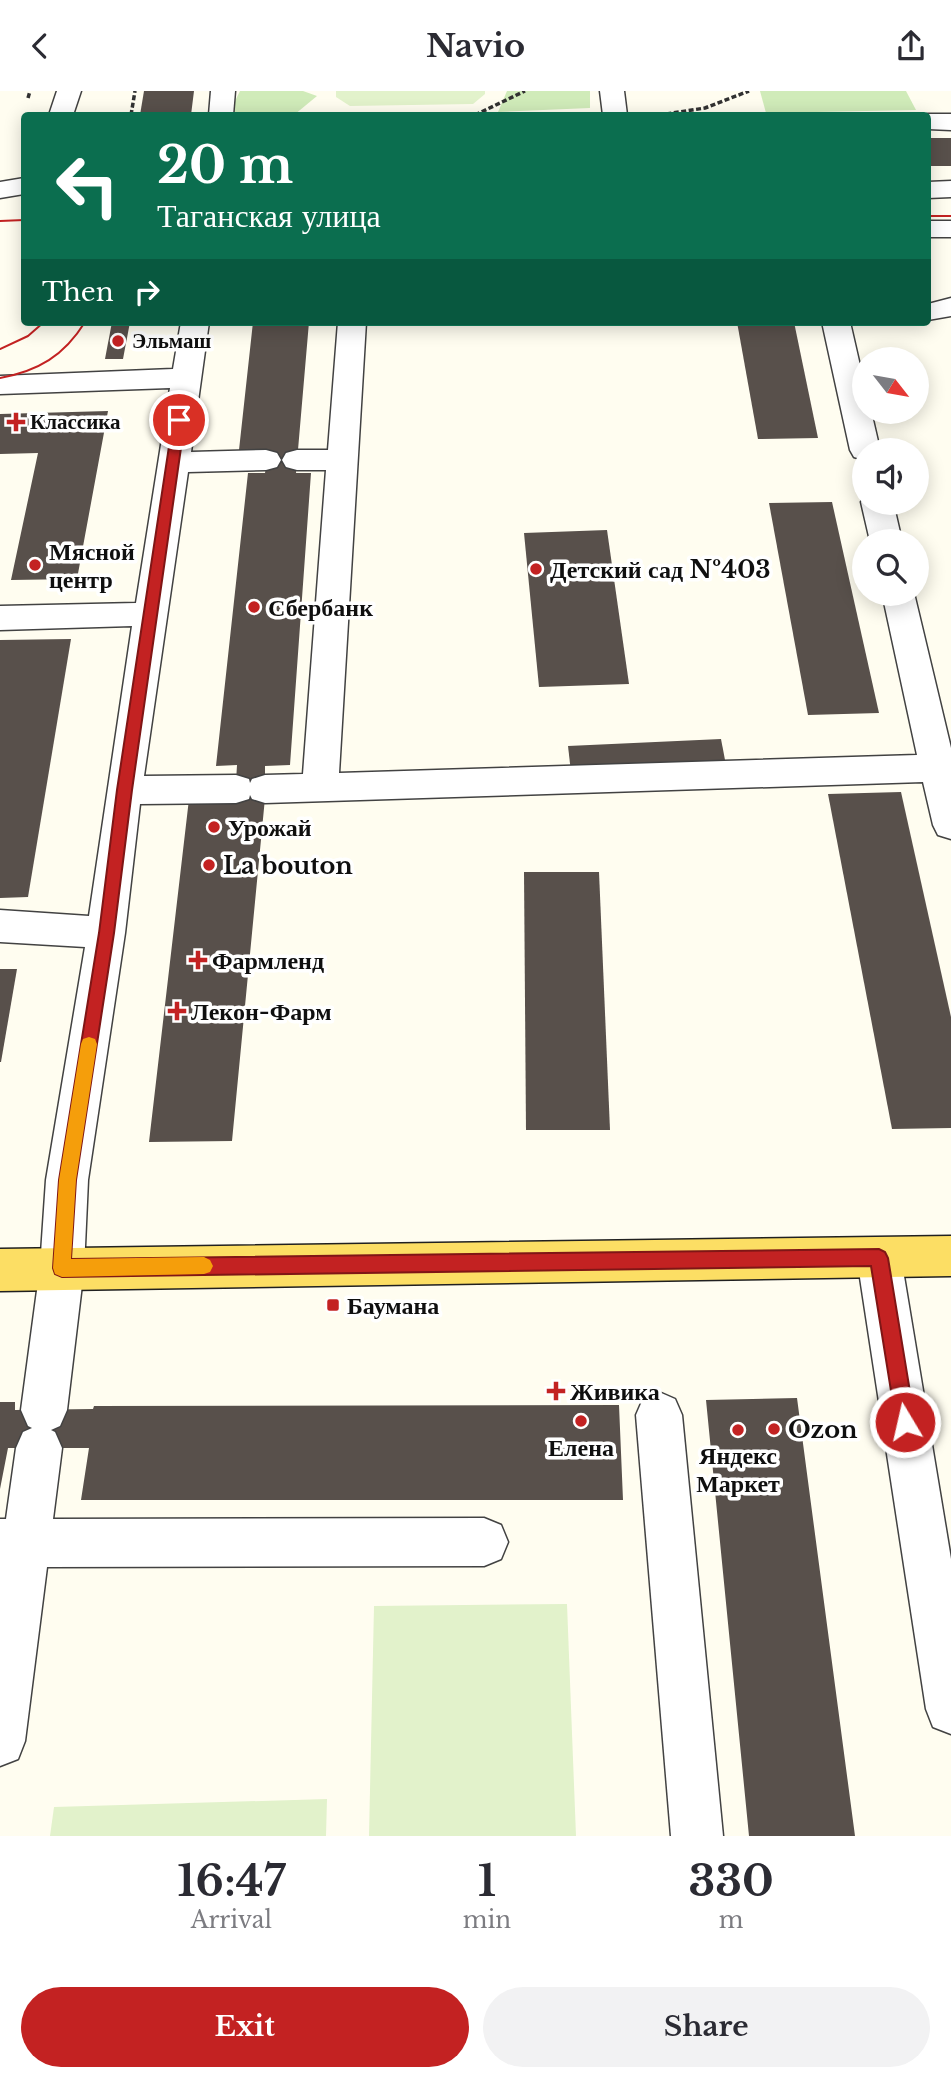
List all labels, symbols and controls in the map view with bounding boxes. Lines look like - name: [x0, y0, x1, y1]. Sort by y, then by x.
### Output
- text: Navio: [426, 26, 525, 66]
- icon: back: [21, 27, 59, 65]
- icon: share: [892, 27, 930, 65]
- text: 20 m: [157, 135, 293, 196]
- icon: left: [42, 140, 133, 231]
- text: Таганская улица: [157, 196, 381, 236]
- icon: right: [128, 273, 166, 311]
- text: Then: [42, 276, 114, 308]
- place label: Эльмаш: [132, 328, 212, 354]
- marker: Эльмаш: [110, 333, 126, 349]
- north arrow: [852, 347, 929, 423]
- map controls: [852, 347, 929, 606]
- pin: [149, 390, 209, 450]
- icon: arrive: [160, 401, 198, 439]
- place label: Классика: [30, 409, 121, 435]
- marker: Классика: [8, 414, 24, 430]
- button: sound: [852, 438, 929, 515]
- button: search: [852, 529, 929, 606]
- place label: Мясной центр: [49, 537, 135, 594]
- place label: Детский сад №403: [550, 555, 771, 584]
- marker: Мясной центр: [27, 557, 43, 573]
- marker: Детский сад №403: [528, 561, 544, 577]
- place label: Сбербанк: [268, 593, 373, 622]
- marker: Сбербанк: [246, 599, 262, 615]
- place label: Урожай: [228, 813, 312, 842]
- marker: Урожай: [206, 819, 222, 835]
- place label: La bouton: [223, 851, 353, 880]
- marker: La bouton: [201, 857, 217, 873]
- place label: Фармленд: [212, 946, 324, 975]
- marker: Фармленд: [190, 952, 206, 968]
- place label: Лекон-Фарм: [191, 997, 332, 1026]
- marker: Лекон-Фарм: [169, 1003, 185, 1019]
- place label: Баумана: [347, 1291, 439, 1320]
- marker: Баумана: [325, 1297, 341, 1313]
- place label: Живика: [570, 1377, 660, 1406]
- marker: Живика: [548, 1383, 564, 1399]
- position arrow: [868, 1385, 942, 1459]
- marker: Елена: [573, 1413, 589, 1429]
- place label: Ozon: [788, 1415, 858, 1444]
- marker: Ozon: [766, 1421, 782, 1437]
- marker: Яндекс Маркет: [730, 1422, 746, 1438]
- place label: Елена: [548, 1433, 614, 1462]
- place label: Яндекс Маркет: [696, 1441, 780, 1498]
- text: 16:47: [177, 1855, 285, 1907]
- text: 1: [478, 1855, 496, 1907]
- text: 330: [688, 1855, 774, 1907]
- text: Arrival: [191, 1906, 272, 1934]
- text: min: [463, 1906, 511, 1934]
- text: m: [719, 1906, 743, 1934]
- button: Exit: [21, 1987, 469, 2067]
- button: Share: [483, 1987, 930, 2067]

